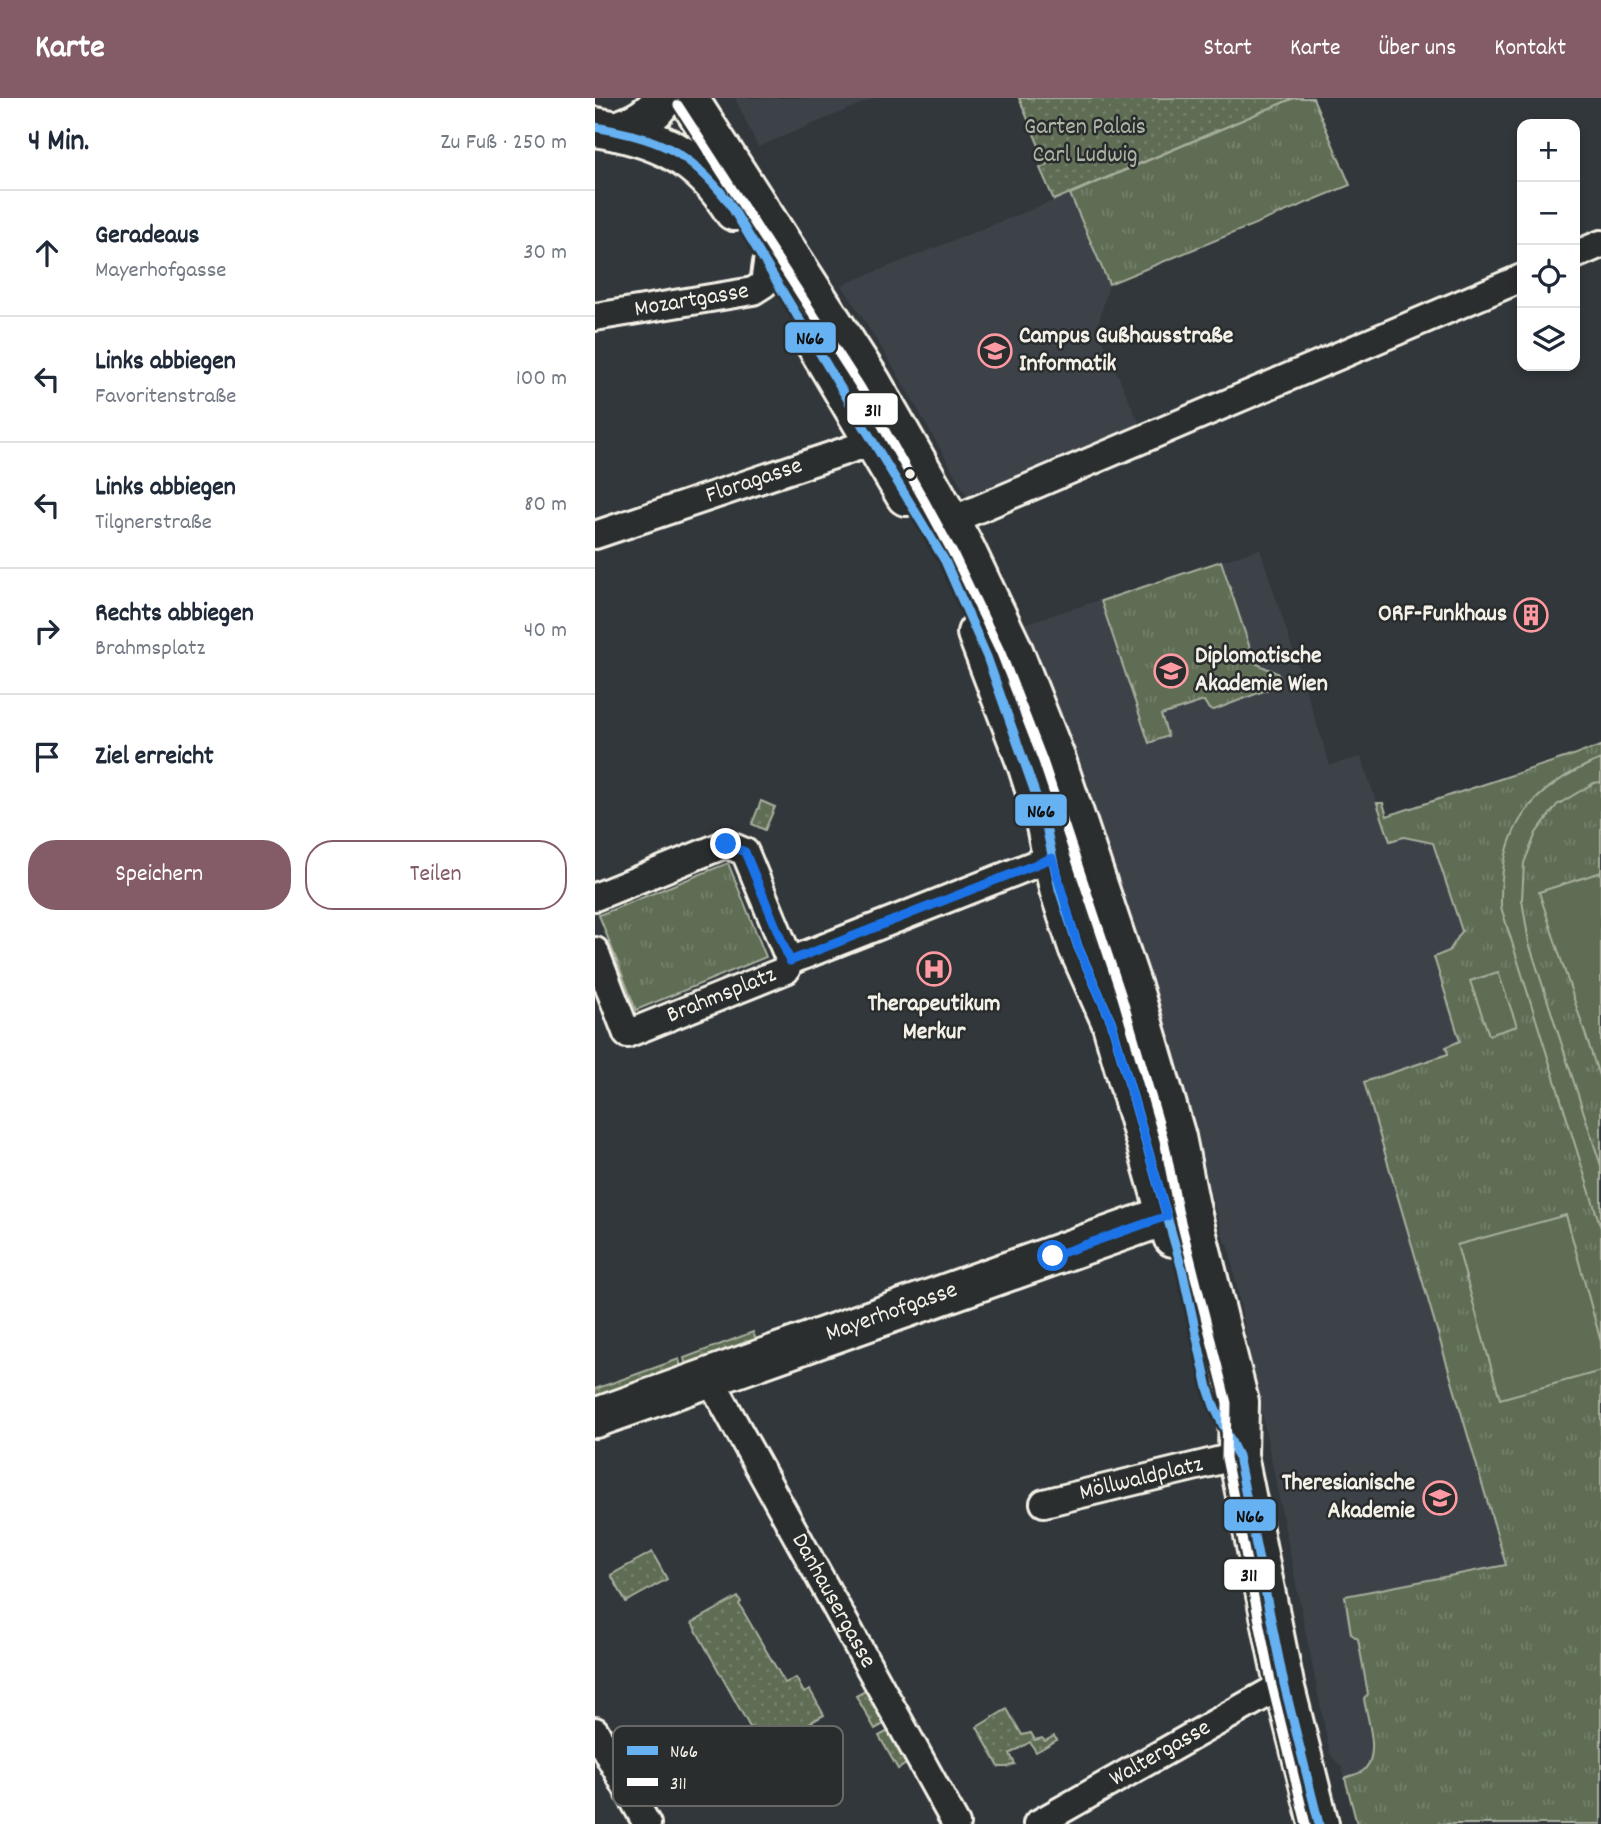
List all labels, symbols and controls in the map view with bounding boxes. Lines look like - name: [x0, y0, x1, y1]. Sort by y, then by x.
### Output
- text: Karte: [35, 26, 105, 73]
- text: Start: [1203, 32, 1252, 66]
- text: Karte: [1290, 32, 1341, 66]
- text: Über uns: [1379, 32, 1456, 66]
- text: Kontakt: [1494, 32, 1566, 66]
- park label: Garten Palais Carl Ludwig: [1024, 111, 1146, 173]
- map controls: [1517, 119, 1580, 371]
- button: +: [1517, 119, 1580, 182]
- text: 4 Min.: [28, 122, 89, 165]
- text: Zu Fuß · 250 m: [440, 127, 567, 160]
- button: −: [1517, 182, 1580, 245]
- text: Geradeaus: [95, 218, 199, 255]
- icon: ahead: [28, 234, 66, 272]
- text: 30 m: [523, 237, 567, 270]
- button: locate: [1517, 245, 1580, 308]
- text: Mayerhofgasse: [95, 255, 226, 288]
- street label: Mozartgasse: [632, 275, 751, 327]
- button: layers: [1517, 308, 1580, 371]
- place label: Campus Gußhausstraße Informatik: [1019, 320, 1234, 382]
- line badge: N66: [784, 321, 837, 354]
- text: N66: [796, 327, 824, 354]
- school or university icon: Campus Gußhausstraße Informatik: [976, 332, 1014, 370]
- text: Links abbiegen: [95, 344, 236, 381]
- icon: left: [28, 360, 66, 398]
- text: 100 m: [516, 363, 567, 396]
- text: Favoritenstraße: [95, 381, 236, 414]
- line badge: 311: [846, 392, 899, 426]
- text: 311: [865, 399, 881, 426]
- street label: Floragasse: [702, 450, 807, 514]
- unlabelled marker: [903, 467, 917, 481]
- text: Links abbiegen: [95, 470, 236, 507]
- icon: left: [28, 486, 66, 524]
- text: 80 m: [524, 489, 567, 522]
- text: Tilgnerstraße: [95, 507, 212, 540]
- text: Rechts abbiegen: [95, 596, 254, 633]
- building icon: ORF-Funkhaus: [1512, 596, 1550, 634]
- place label: ORF-Funkhaus: [1378, 598, 1507, 632]
- icon: right: [28, 612, 66, 650]
- text: 40 m: [524, 615, 567, 648]
- text: Brahmsplatz: [95, 633, 205, 666]
- place label: Diplomatische Akademie Wien: [1195, 640, 1328, 702]
- school or university icon: Diplomatische Akademie Wien: [1152, 652, 1190, 690]
- icon: arrive: [28, 738, 66, 776]
- text: Ziel erreicht: [95, 739, 214, 776]
- line badge: N66: [1014, 793, 1068, 827]
- text: N66: [1027, 800, 1055, 827]
- route end: [710, 828, 741, 859]
- button: Speichern: [28, 840, 291, 910]
- button: Teilen: [305, 840, 567, 910]
- hospital icon: Therapeutikum Merkur: [915, 950, 953, 988]
- street label: Brahmsplatz: [662, 959, 781, 1033]
- place label: Therapeutikum Merkur: [867, 988, 1001, 1050]
- route start: [1037, 1240, 1068, 1271]
- street label: Mayerhofgasse: [822, 1274, 962, 1352]
- street label: Möllwaldplatz: [1076, 1448, 1206, 1511]
- place label: Theresianische Akademie: [1282, 1467, 1415, 1529]
- school or university icon: Theresianische Akademie: [1421, 1479, 1459, 1517]
- line badge: N66: [1223, 1498, 1277, 1532]
- text: N66: [1236, 1505, 1264, 1532]
- street label: Danhausergasse: [782, 1527, 884, 1675]
- line badge: 311: [1223, 1558, 1276, 1591]
- text: 311: [1241, 1564, 1257, 1591]
- street label: Waltergasse: [1104, 1712, 1217, 1796]
- legend: [613, 1726, 843, 1806]
- text: N66: [670, 1740, 698, 1767]
- text: 311: [670, 1772, 687, 1799]

